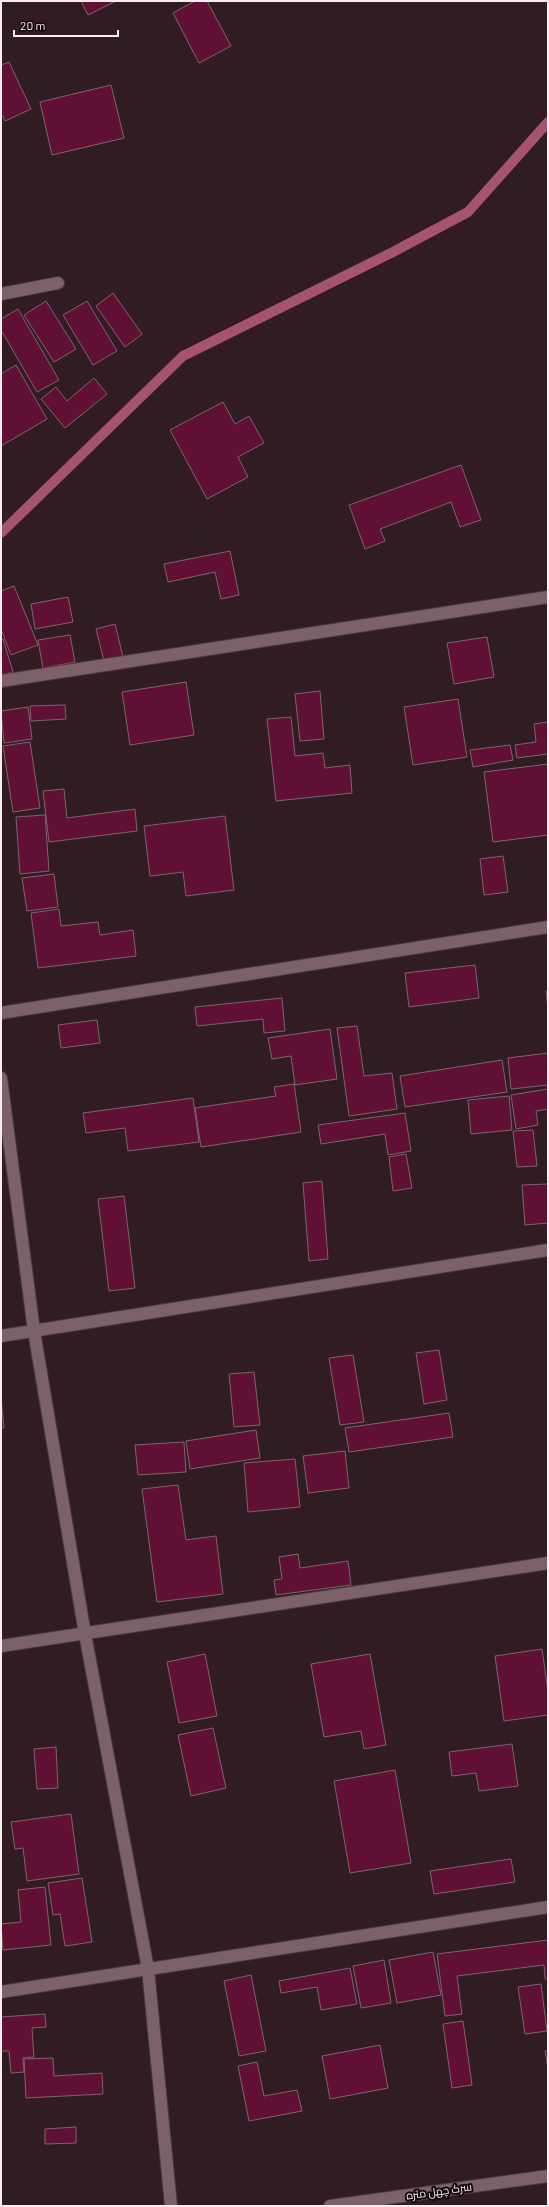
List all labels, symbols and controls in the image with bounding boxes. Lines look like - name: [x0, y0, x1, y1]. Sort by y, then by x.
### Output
- scale bar: [14, 12, 118, 38]
- text: 20 m: [20, 18, 46, 32]
- street label: سرک چهل متره: [405, 2179, 473, 2203]

